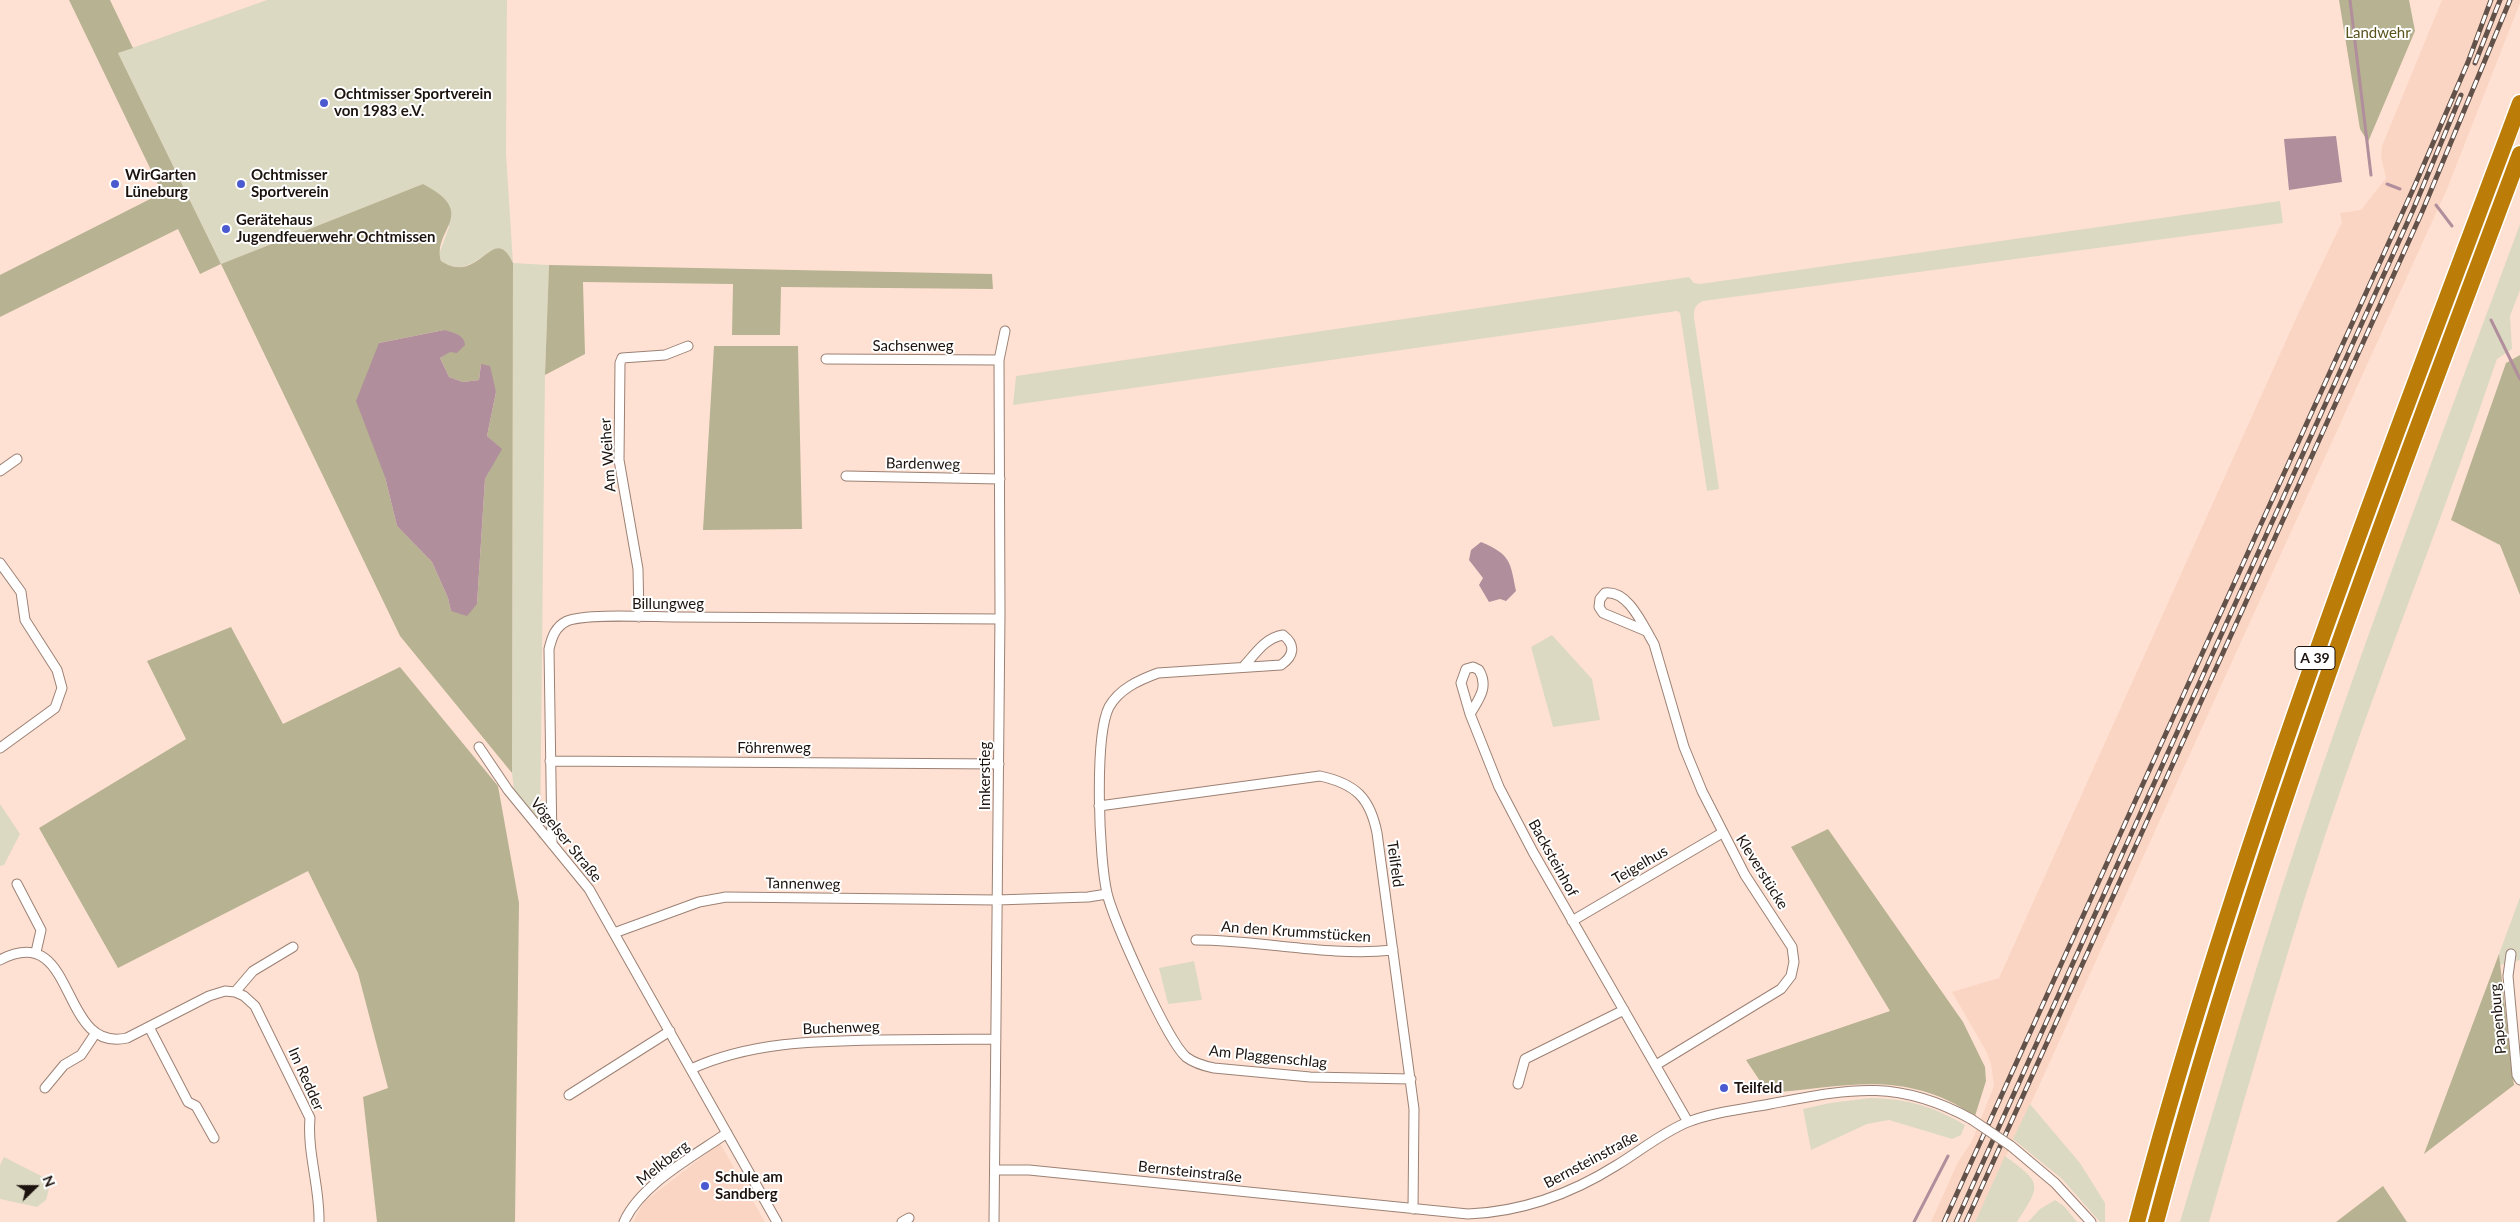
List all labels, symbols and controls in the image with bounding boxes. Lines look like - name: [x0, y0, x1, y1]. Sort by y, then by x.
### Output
- park label: Landwehr: [2345, 24, 2411, 42]
- place label: Ochtmisser Sportverein von 1983 e.V.: [334, 85, 492, 120]
- marker: Ochtmisser Sportverein von 1983 e.V.: [318, 97, 330, 109]
- place label: WirGarten Lüneburg: [125, 166, 196, 201]
- place label: Ochtmisser Sportverein: [251, 166, 329, 201]
- marker: WirGarten Lüneburg: [109, 178, 121, 190]
- marker: Ochtmisser Sportverein: [235, 178, 247, 190]
- place label: Gerätehaus Jugendfeuerwehr Ochtmissen: [236, 211, 436, 246]
- marker: Gerätehaus Jugendfeuerwehr Ochtmissen: [220, 223, 232, 235]
- street label: Sachsenweg: [872, 337, 954, 355]
- street label: Am Weiher: [596, 417, 620, 493]
- street label: Bardenweg: [886, 454, 960, 474]
- street label: Billungweg: [632, 595, 704, 613]
- road number: A 39: [2295, 646, 2335, 670]
- street label: Föhrenweg: [737, 739, 811, 757]
- street label: Imkerstieg: [976, 742, 994, 810]
- street label: Vögelser Straße: [527, 794, 605, 886]
- street label: Backsteinhof: [1524, 816, 1582, 900]
- street label: Kleverstücke: [1732, 831, 1792, 913]
- street label: Teilfeld: [1383, 839, 1407, 889]
- street label: Teigelhus: [1609, 842, 1671, 888]
- street label: Tannenweg: [765, 874, 841, 894]
- street label: An den Krummstücken: [1220, 918, 1372, 946]
- street label: Papenburg: [2486, 983, 2510, 1055]
- street label: Buchenweg: [802, 1018, 880, 1038]
- street label: Am Plaggenschlag: [1208, 1042, 1328, 1072]
- street label: Im Redder: [284, 1045, 328, 1113]
- place label: Teilfeld: [1734, 1079, 1782, 1097]
- marker: Teilfeld: [1718, 1082, 1730, 1094]
- street label: Bernsteinstraße: [1541, 1128, 1641, 1192]
- street label: Melkberg: [633, 1137, 693, 1189]
- street label: Bernsteinstraße: [1137, 1158, 1243, 1186]
- north arrow: [10, 1162, 60, 1212]
- place label: Schule am Sandberg: [715, 1168, 783, 1203]
- text: N: [39, 1173, 59, 1189]
- marker: Schule am Sandberg: [699, 1180, 711, 1192]

